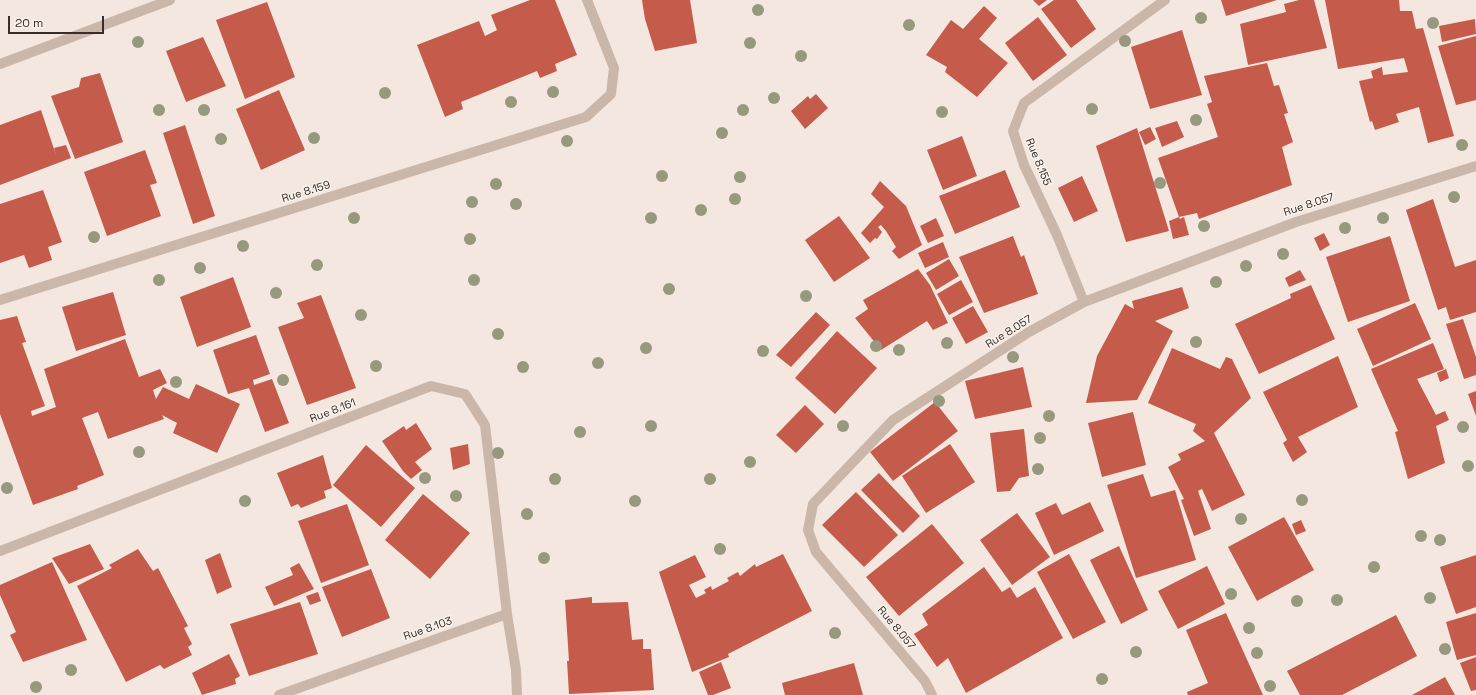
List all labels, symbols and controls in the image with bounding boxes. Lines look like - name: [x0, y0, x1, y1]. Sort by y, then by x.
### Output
- scale bar: [10, 8, 106, 34]
- text: 20 m: [15, 15, 43, 31]
- street label: Rue 8.155: [1023, 136, 1053, 188]
- street label: Rue 8.159: [280, 178, 332, 206]
- street label: Rue 8.057: [1282, 191, 1336, 219]
- street label: Rue 8.057: [983, 313, 1035, 351]
- street label: Rue 8.161: [308, 396, 358, 426]
- street label: Rue 8.057: [874, 604, 918, 652]
- street label: Rue 8.103: [402, 615, 454, 643]

